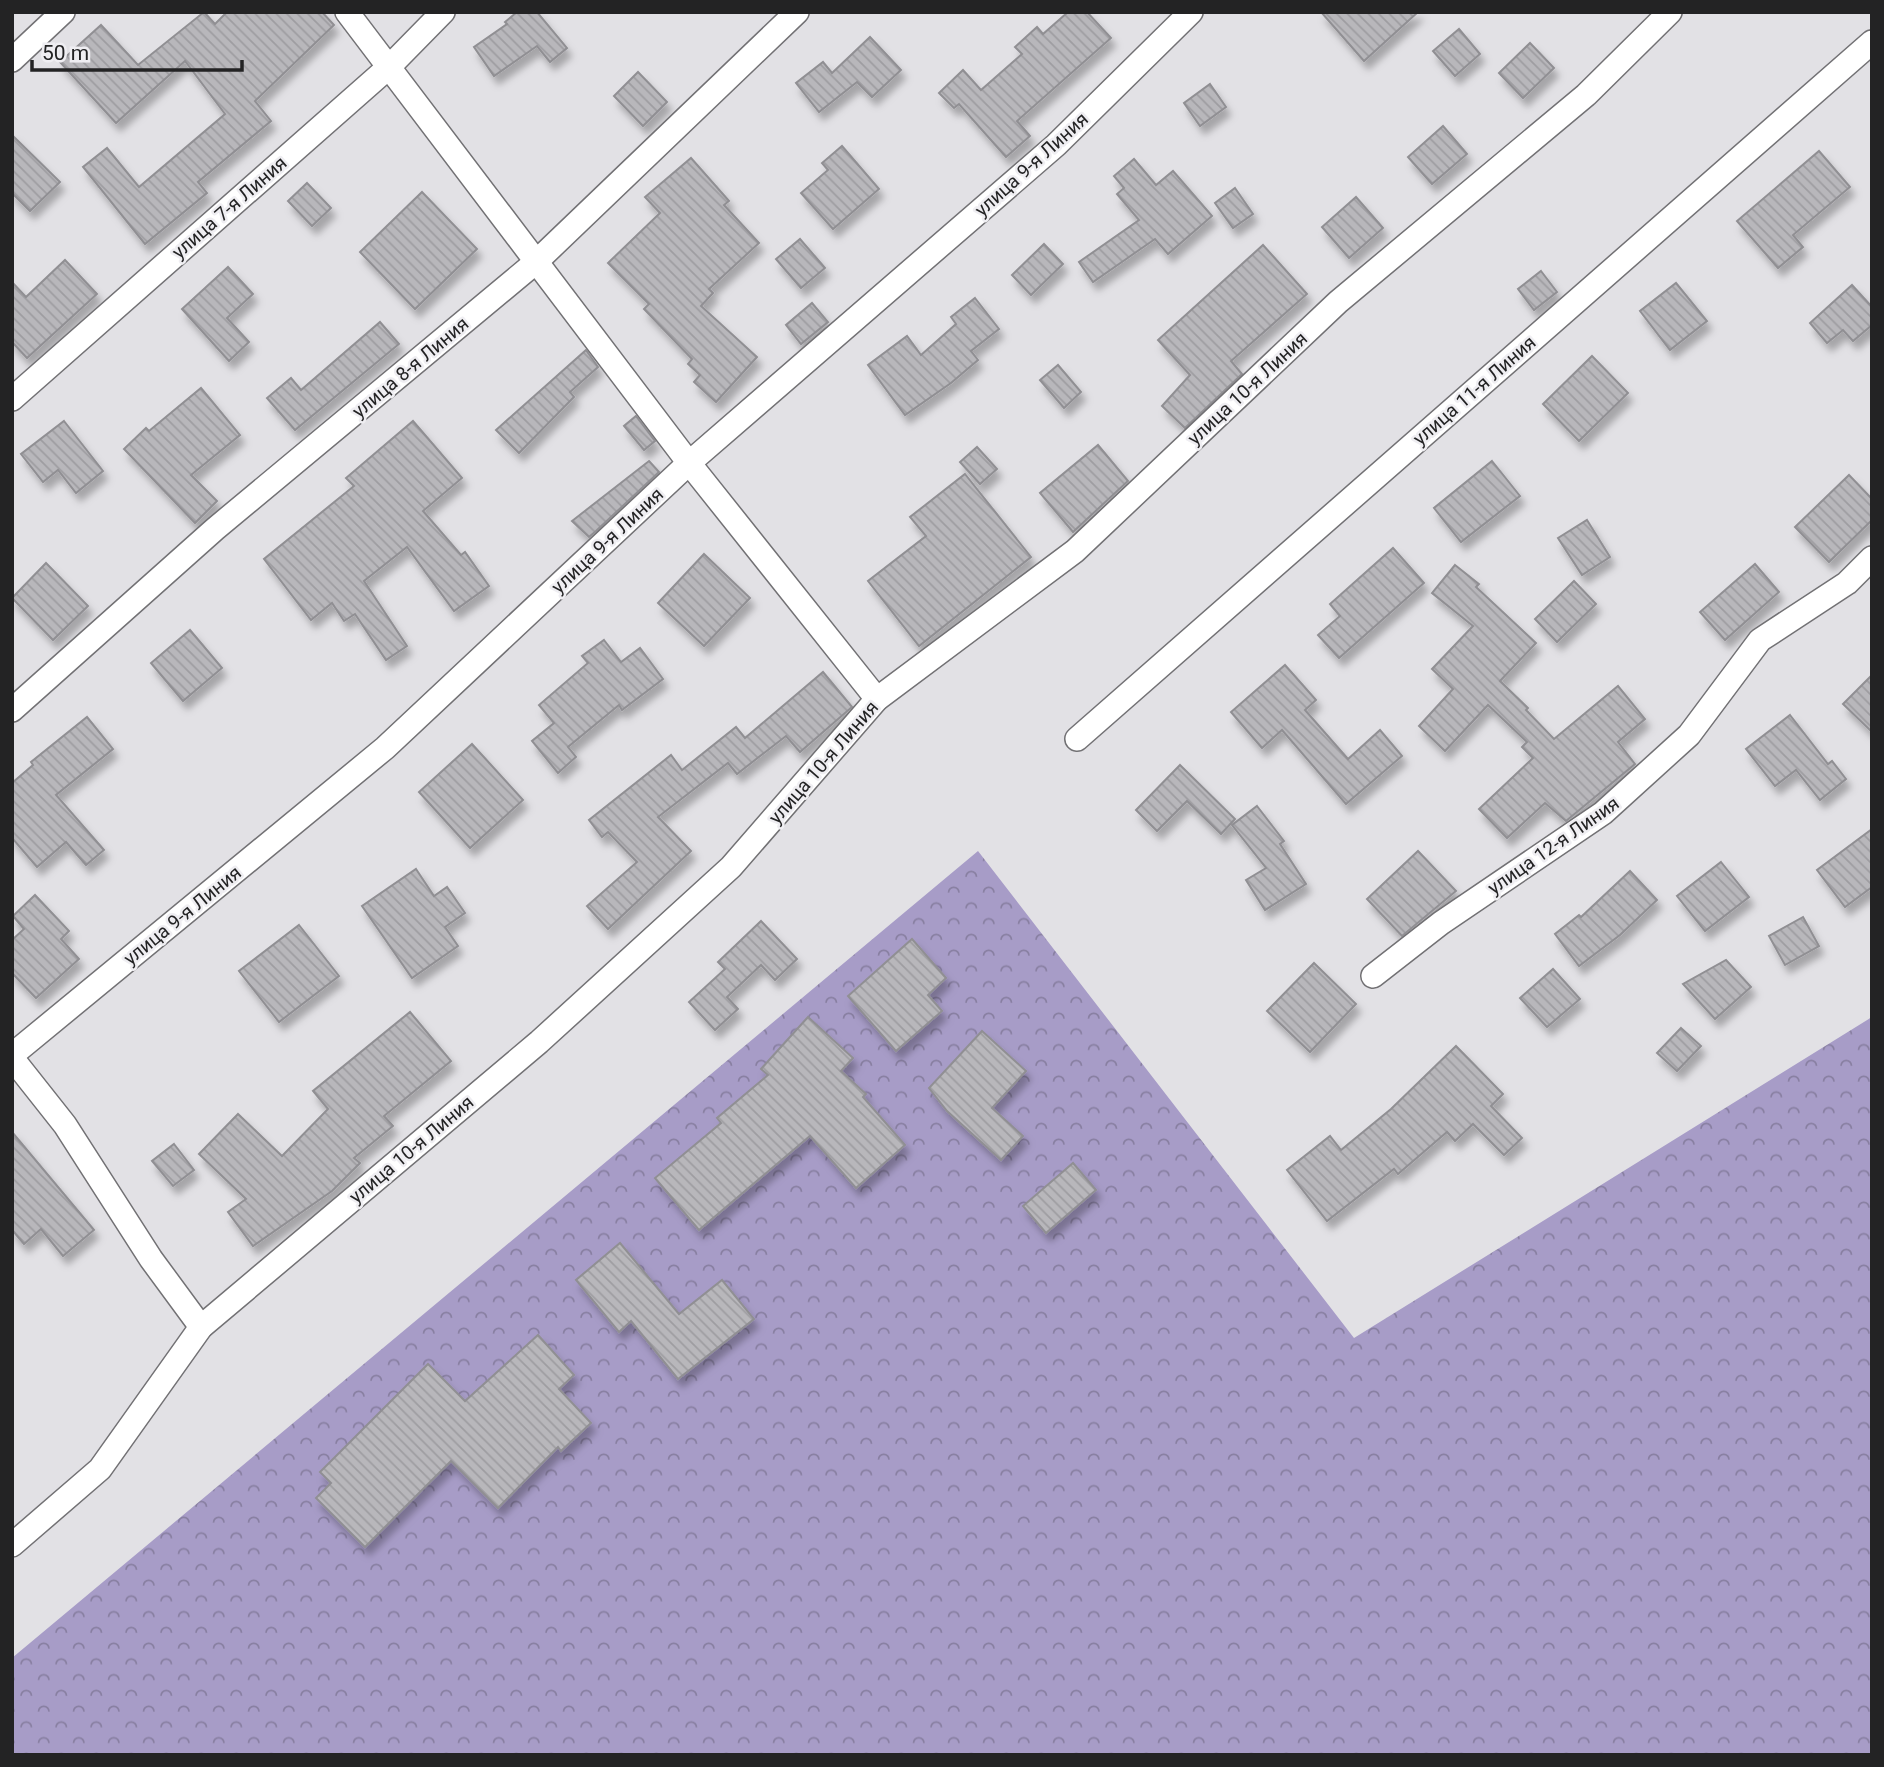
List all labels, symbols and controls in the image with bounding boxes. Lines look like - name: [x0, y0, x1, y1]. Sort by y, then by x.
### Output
- scale bar: [32, 28, 242, 72]
- text: 50 m: [42, 41, 89, 65]
- street label: улица 9-я Линия: [970, 107, 1093, 221]
- street label: улица 7-я Линия: [167, 151, 291, 264]
- street label: улица 8-я Линия: [347, 312, 473, 423]
- street label: улица 10-я Линия: [1183, 327, 1312, 450]
- street label: улица 11-я Линия: [1408, 331, 1541, 450]
- street label: улица 9-я Линия: [547, 483, 668, 598]
- street label: улица 10-я Линия: [764, 696, 883, 829]
- street label: улица 12-я Линия: [1483, 791, 1624, 899]
- street label: улица 9-я Линия: [119, 861, 246, 970]
- street label: улица 10-я Линия: [344, 1091, 478, 1208]

